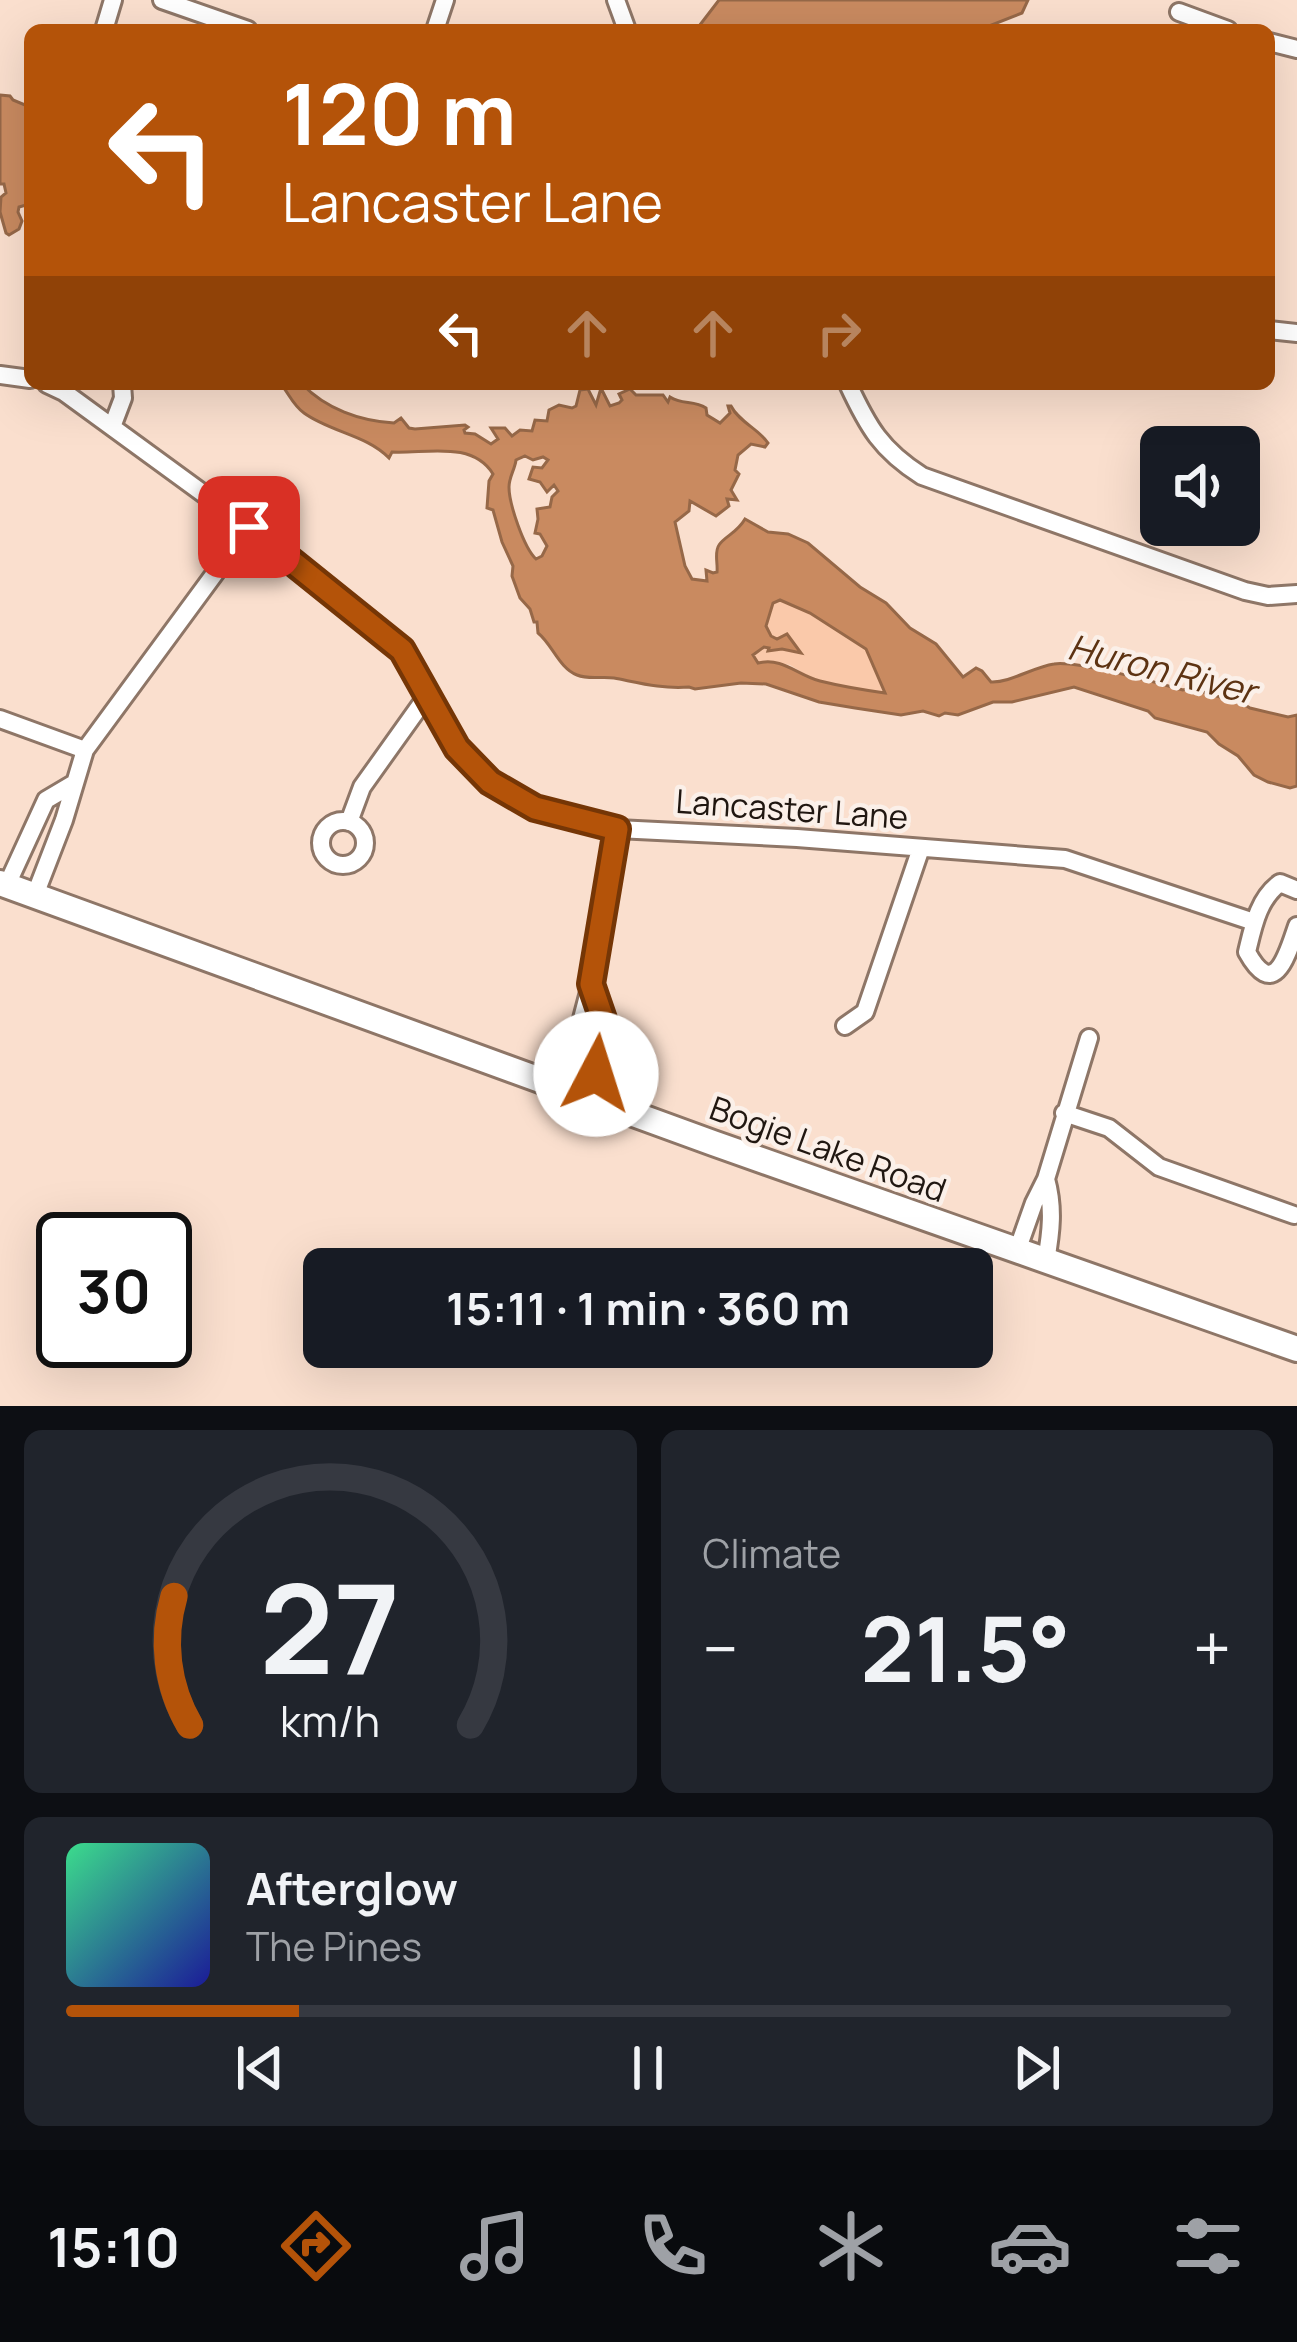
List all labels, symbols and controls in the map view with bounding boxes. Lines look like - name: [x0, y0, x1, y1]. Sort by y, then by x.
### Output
- text: 120 m: [282, 55, 516, 170]
- icon: left: [84, 72, 240, 228]
- text: Lancaster Lane: [282, 164, 663, 238]
- icon: left: [428, 300, 494, 366]
- icon: ahead: [554, 300, 620, 366]
- icon: ahead: [680, 300, 746, 366]
- icon: right: [806, 300, 872, 366]
- map controls: [1140, 426, 1260, 546]
- button: sound: [1140, 426, 1260, 546]
- pin: [198, 476, 300, 578]
- icon: arrive: [216, 494, 282, 560]
- water label: Huron River: [1063, 622, 1265, 716]
- street label: Lancaster Lane: [674, 778, 910, 839]
- position arrow: [533, 1011, 659, 1137]
- street label: Bogie Lake Road: [704, 1085, 952, 1212]
- speed limit sign: 30: [36, 1212, 192, 1368]
- text: 15:11 · 1 min · 360 m: [446, 1277, 850, 1339]
- text: Climate: [703, 1526, 841, 1580]
- text: 27: [260, 1541, 401, 1711]
- text: 21.5°: [861, 1586, 1071, 1709]
- text: −: [703, 1603, 738, 1693]
- text: +: [1193, 1603, 1231, 1693]
- text: km/h: [280, 1690, 380, 1749]
- text: Afterglow: [246, 1857, 458, 1919]
- text: The Pines: [246, 1919, 422, 1973]
- icon: previous: [227, 2035, 293, 2101]
- icon: pause: [615, 2035, 681, 2101]
- icon: next: [1004, 2035, 1070, 2101]
- icon: directions: [274, 2204, 358, 2288]
- icon: music: [453, 2204, 537, 2288]
- icon: phone: [631, 2204, 715, 2288]
- icon: climate: [809, 2204, 893, 2288]
- icon: car: [988, 2204, 1072, 2288]
- icon: filters: [1166, 2204, 1250, 2288]
- text: 15:10: [47, 2209, 180, 2283]

